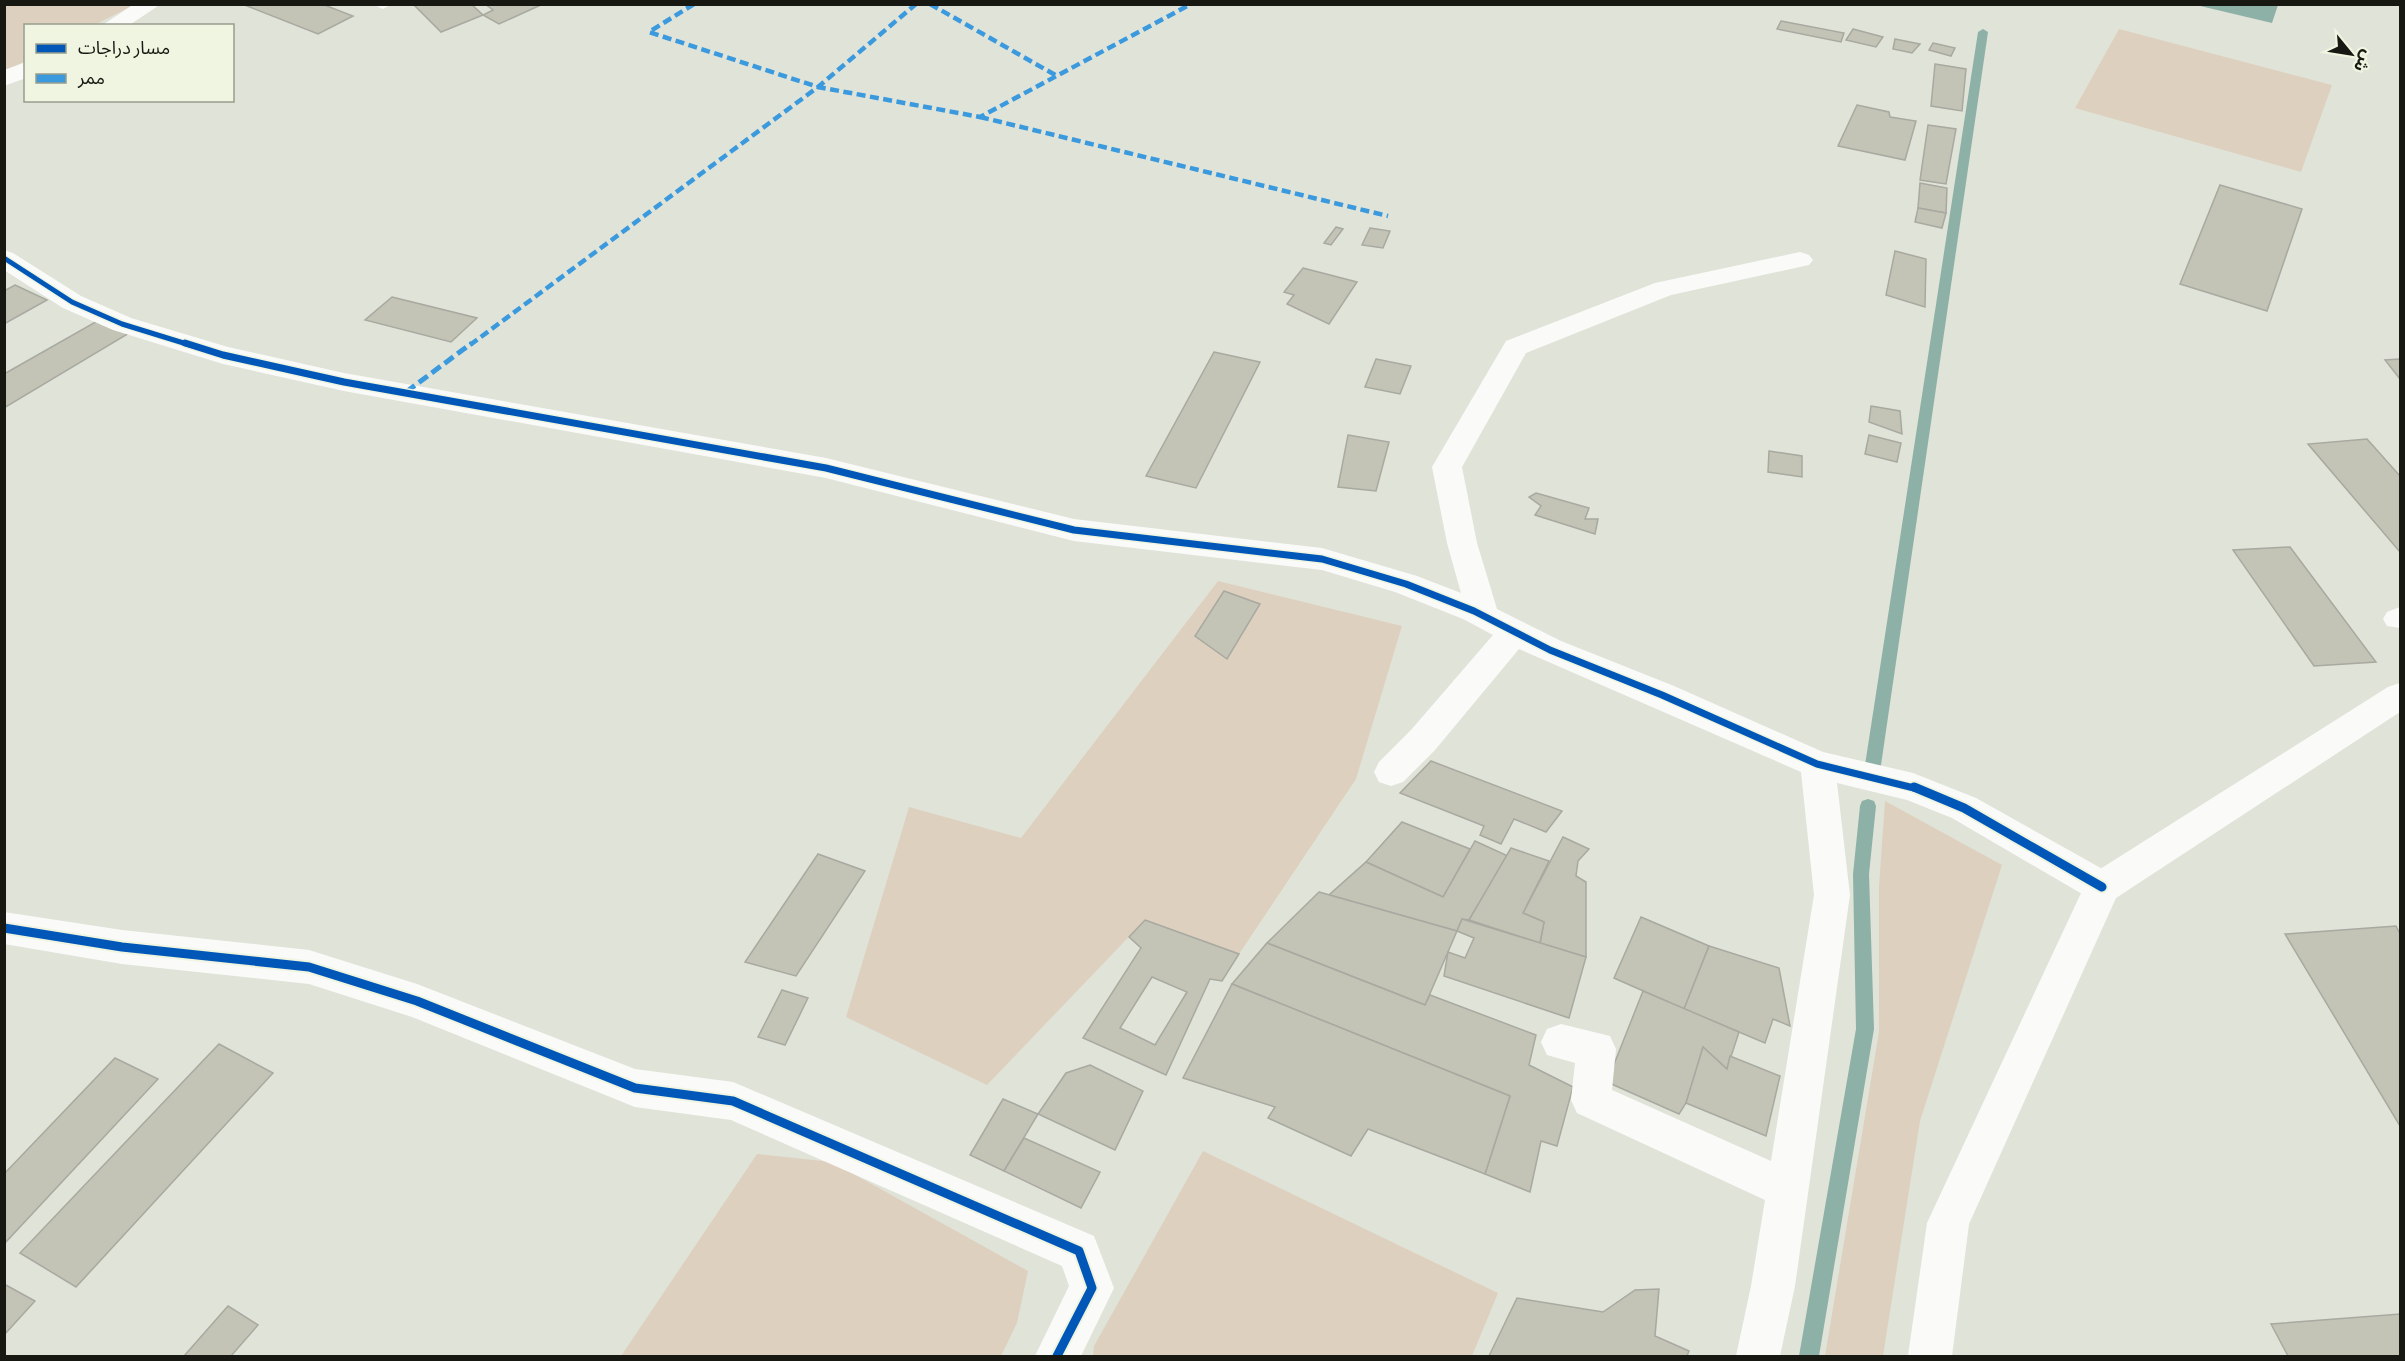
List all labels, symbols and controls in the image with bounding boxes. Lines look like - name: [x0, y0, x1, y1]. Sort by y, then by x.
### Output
- legend: [24, 24, 234, 102]
- north arrow: [2321, 24, 2381, 84]
- text: مسار دراجات: [78, 40, 170, 59]
- text: ش: [2350, 47, 2376, 75]
- text: ممر: [77, 70, 105, 89]

